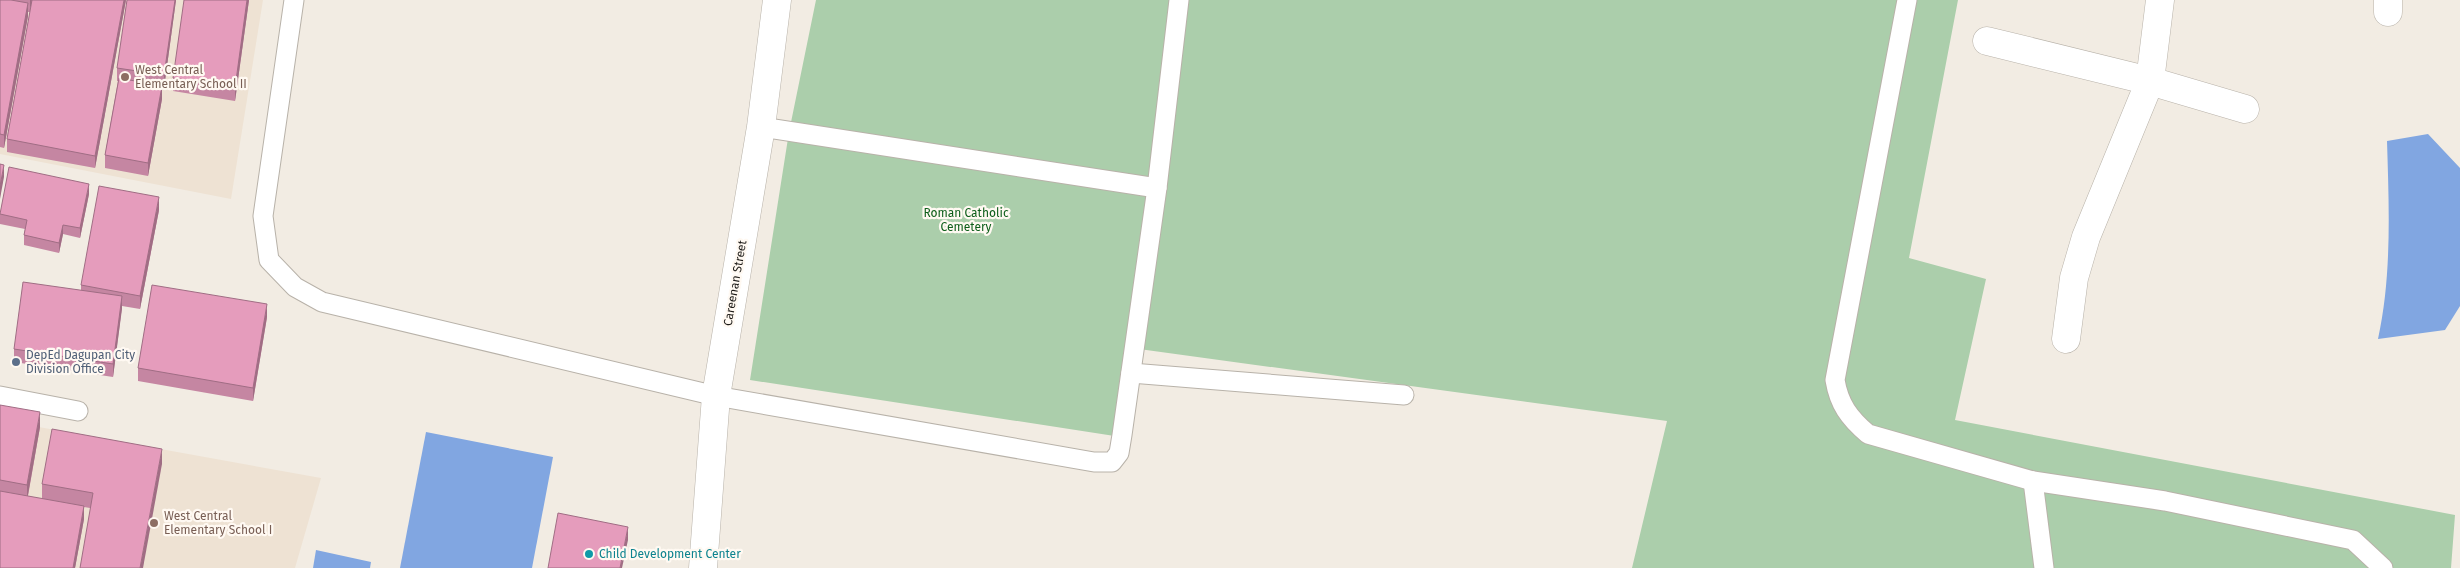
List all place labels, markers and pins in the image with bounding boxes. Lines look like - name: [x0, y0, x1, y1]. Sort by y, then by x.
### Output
- place label: West Central Elementary School II: [135, 63, 247, 91]
- marker: West Central Elementary School II: [119, 71, 131, 83]
- place label: DepEd Dagupan City Division Office: [26, 348, 135, 376]
- marker: DepEd Dagupan City Division Office: [10, 356, 22, 368]
- place label: West Central Elementary School I: [164, 509, 272, 537]
- marker: West Central Elementary School I: [148, 517, 160, 529]
- place label: Child Development Center: [599, 547, 741, 561]
- marker: Child Development Center: [583, 548, 595, 560]

